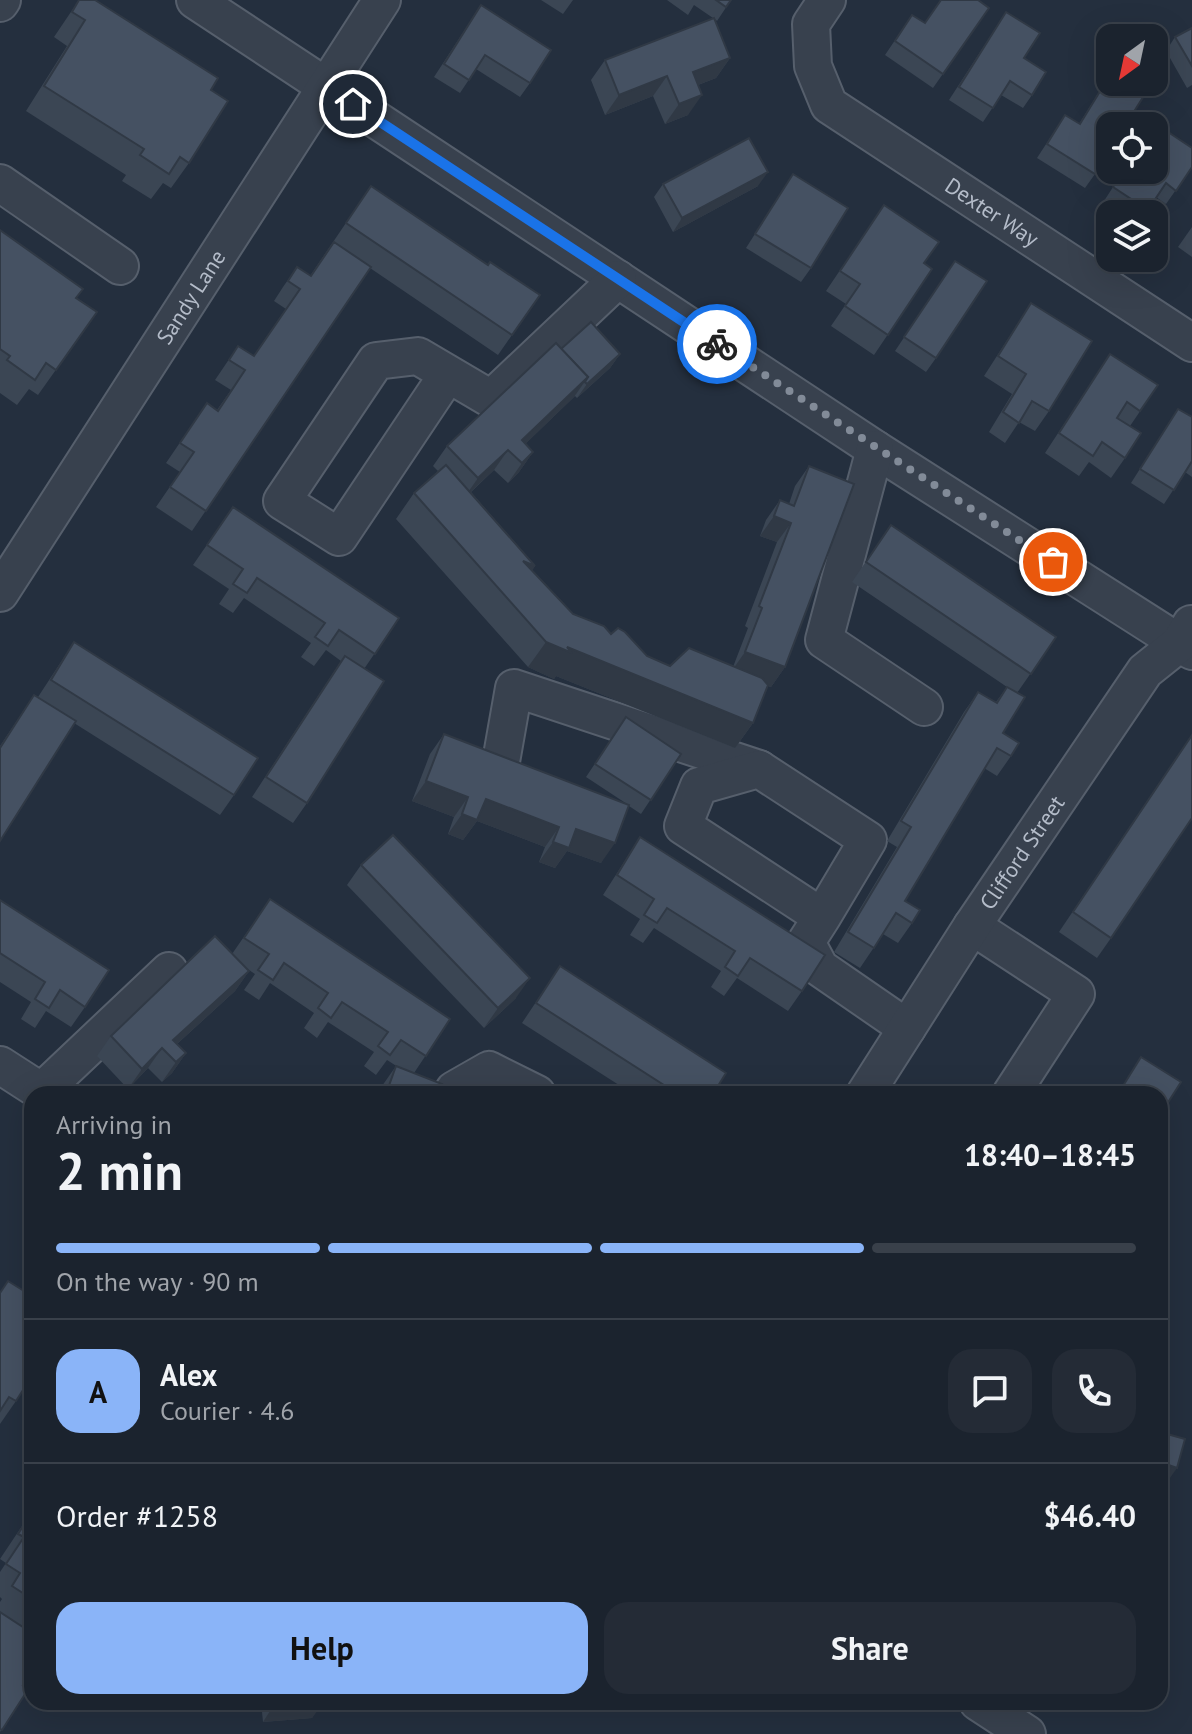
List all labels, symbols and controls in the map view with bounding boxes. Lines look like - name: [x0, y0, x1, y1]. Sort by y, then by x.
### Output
- north arrow: [1096, 24, 1168, 96]
- map controls: [1096, 24, 1168, 272]
- pin: [319, 70, 387, 138]
- icon: home: [331, 82, 375, 126]
- button: locate: [1096, 112, 1168, 184]
- street label: Dexter Way: [940, 171, 1045, 253]
- button: layers: [1096, 200, 1168, 272]
- street label: Sandy Lane: [150, 245, 231, 350]
- courier: [677, 304, 757, 384]
- icon: bike: [695, 322, 739, 366]
- pin: [1019, 528, 1087, 596]
- icon: bag: [1031, 540, 1075, 584]
- street label: Clifford Street: [973, 790, 1071, 915]
- text: Arriving in: [56, 1108, 172, 1141]
- text: 18:40–18:45: [964, 1135, 1136, 1174]
- text: 2 min: [56, 1137, 183, 1204]
- text: On the way · 90 m: [56, 1265, 259, 1298]
- button: chat: [948, 1349, 1032, 1433]
- button: phone: [1052, 1349, 1136, 1433]
- text: Alex: [160, 1355, 217, 1394]
- text: A: [89, 1372, 107, 1411]
- text: Courier · 4.6: [160, 1394, 294, 1427]
- text: Order #1258: [56, 1496, 218, 1535]
- text: $46.40: [1044, 1496, 1136, 1535]
- button: Help: [56, 1602, 588, 1694]
- button: Share: [604, 1602, 1136, 1694]

